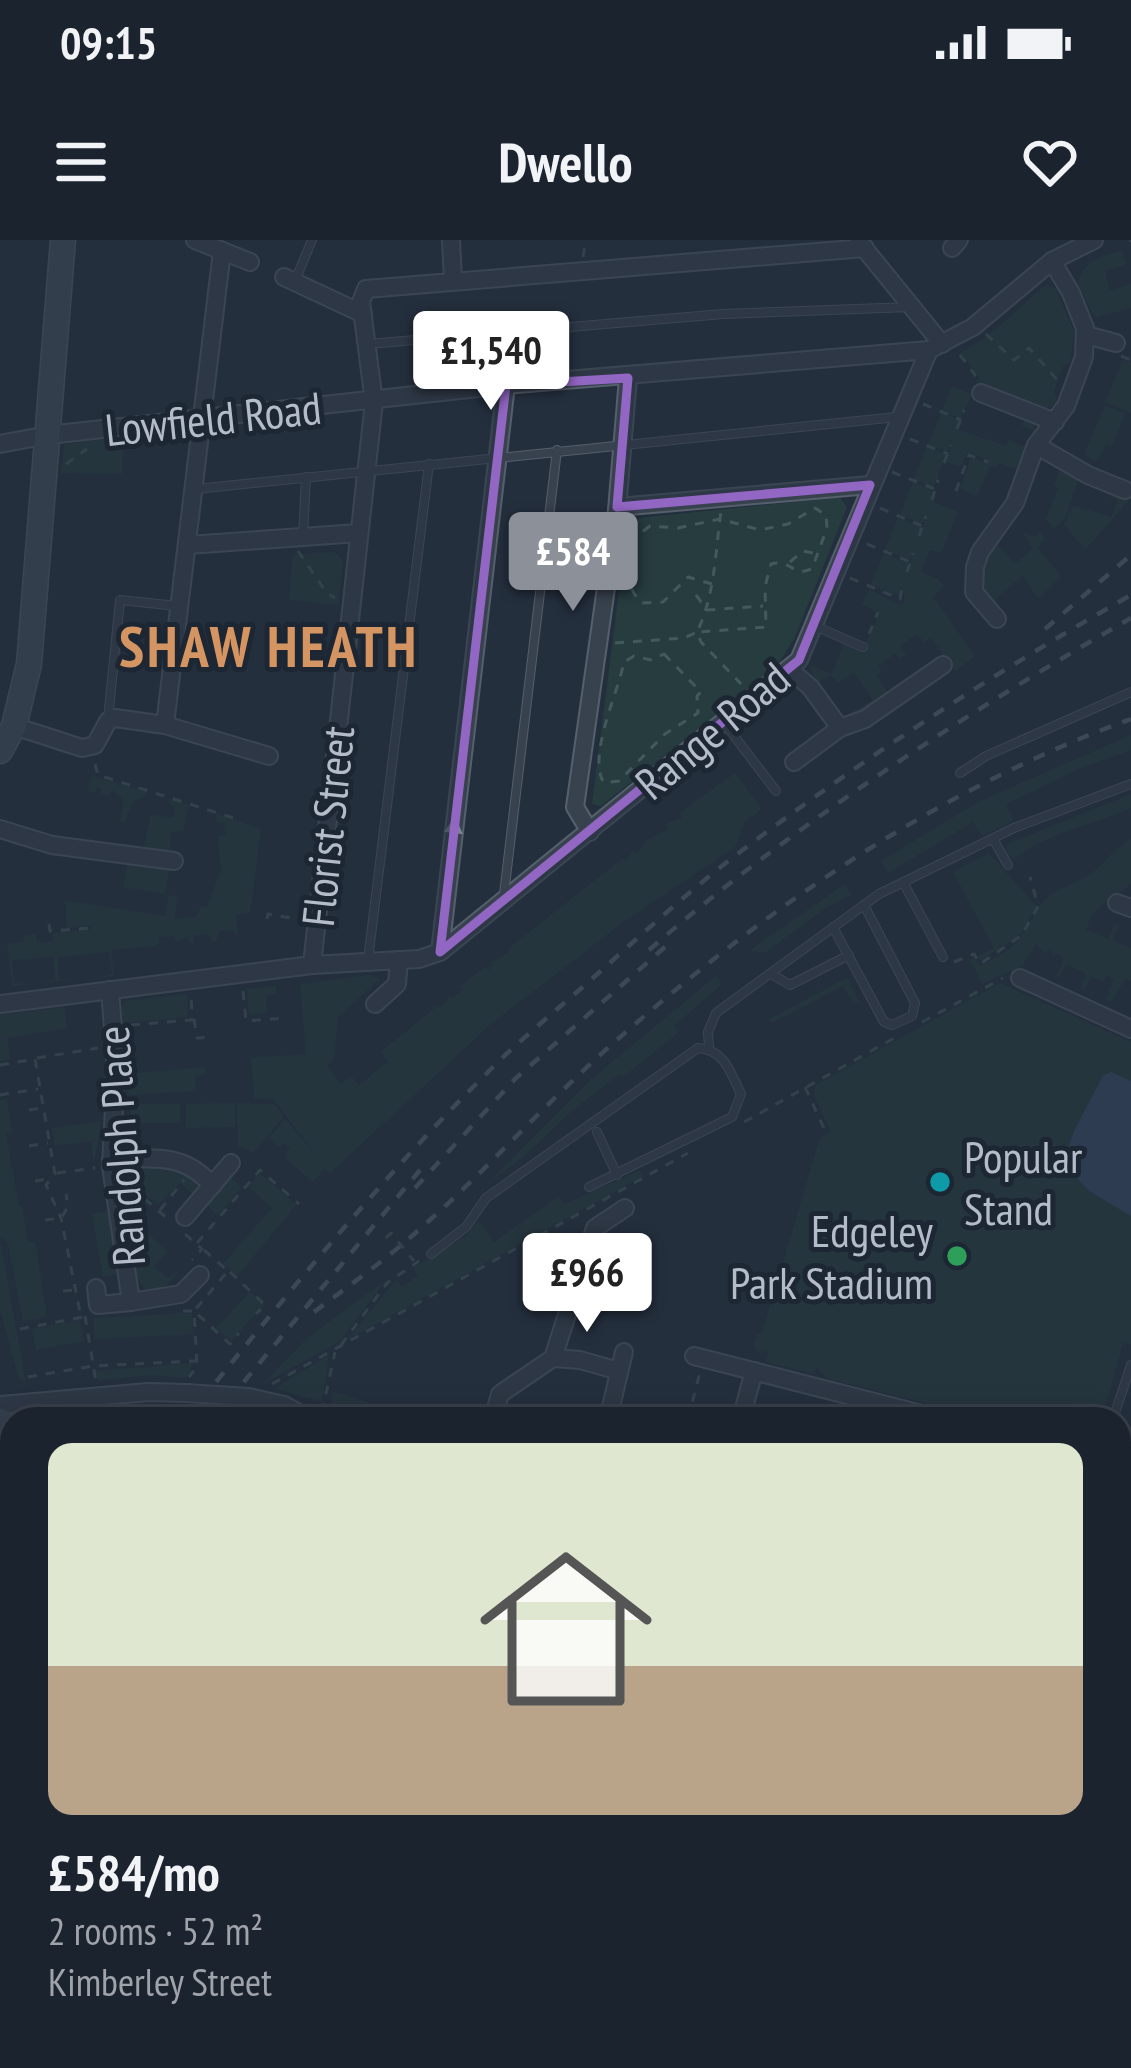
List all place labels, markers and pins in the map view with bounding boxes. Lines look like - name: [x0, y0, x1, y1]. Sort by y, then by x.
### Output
- pin: £1,540: [393, 311, 589, 413]
- pin: £584: [502, 512, 644, 614]
- place label: Popular Stand: [964, 1127, 1083, 1237]
- marker: Popular Stand: [927, 1169, 953, 1195]
- place label: Edgeley Park Stadium: [730, 1201, 933, 1311]
- pin: £966: [516, 1233, 658, 1335]
- marker: Edgeley Park Stadium: [944, 1243, 970, 1269]

